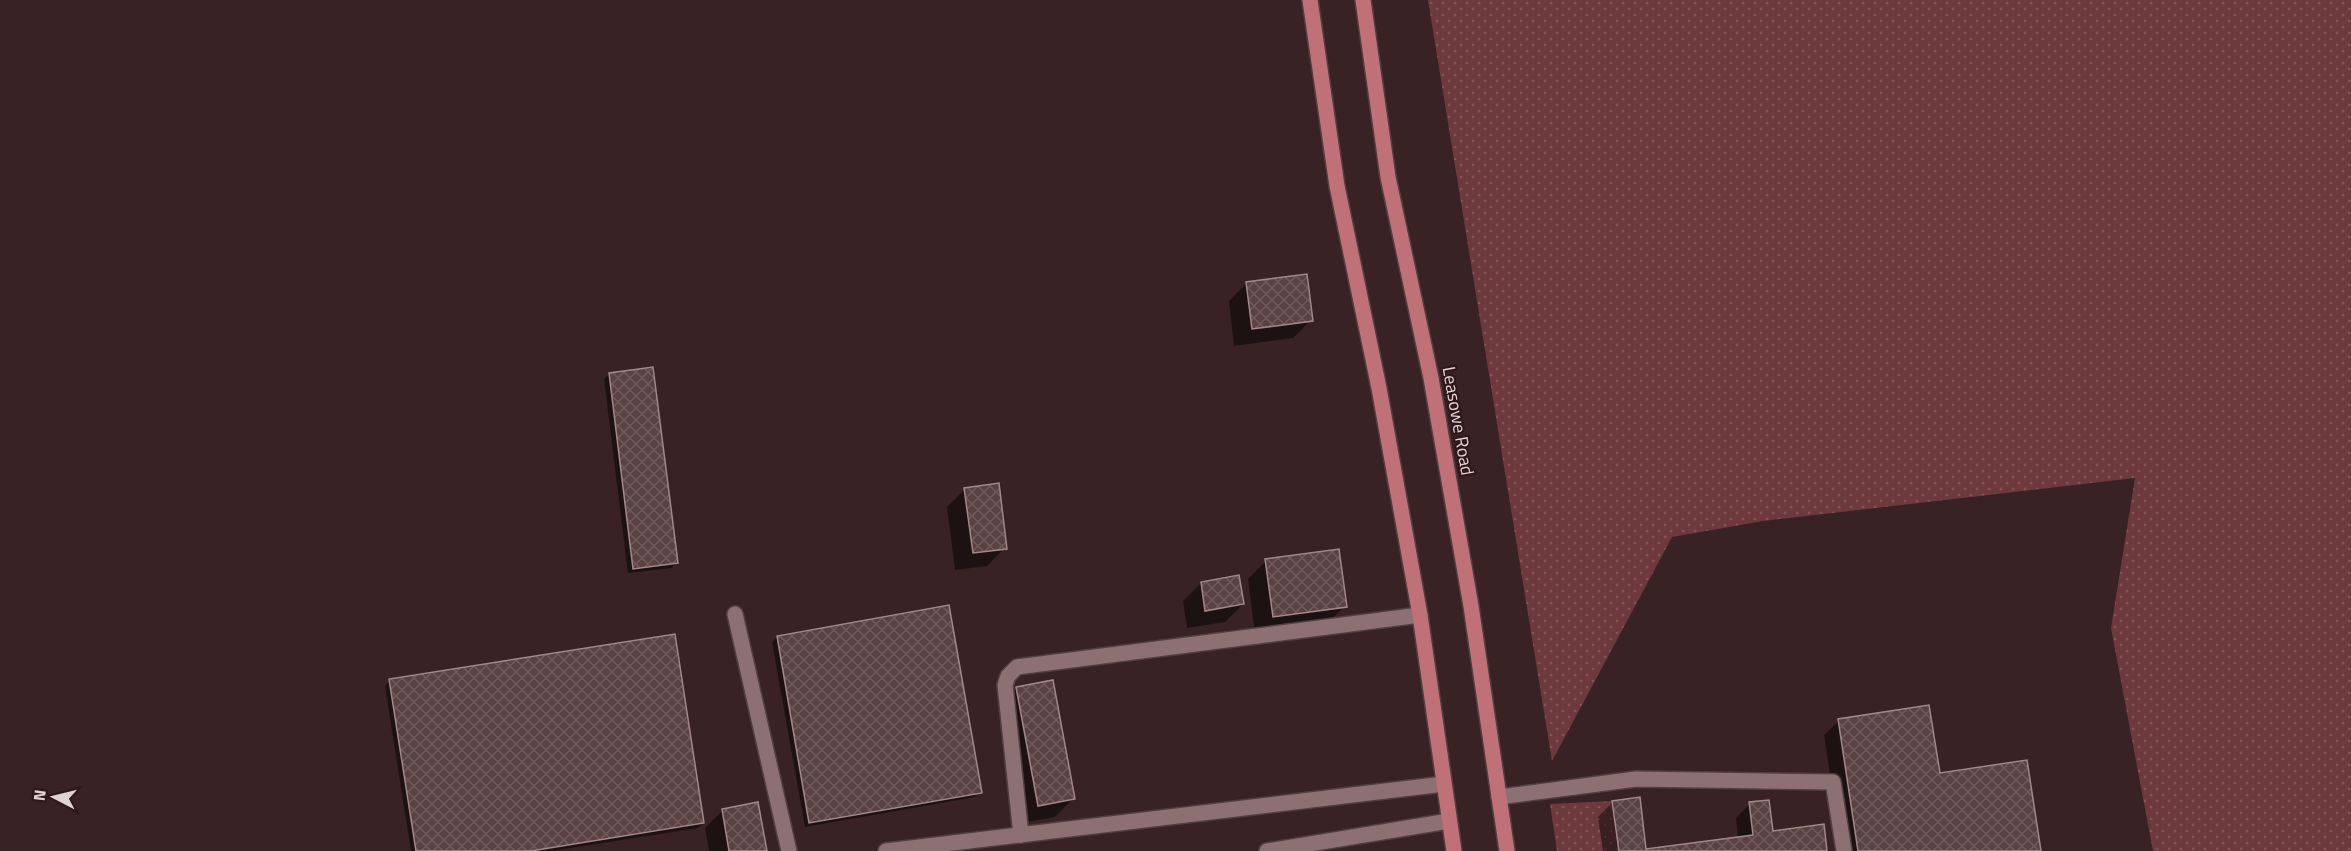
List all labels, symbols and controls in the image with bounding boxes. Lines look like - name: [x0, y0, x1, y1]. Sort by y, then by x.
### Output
- street label: Leasowe Road: [1436, 364, 1481, 477]
- north arrow: [24, 767, 84, 827]
- text: N: [27, 788, 52, 802]

